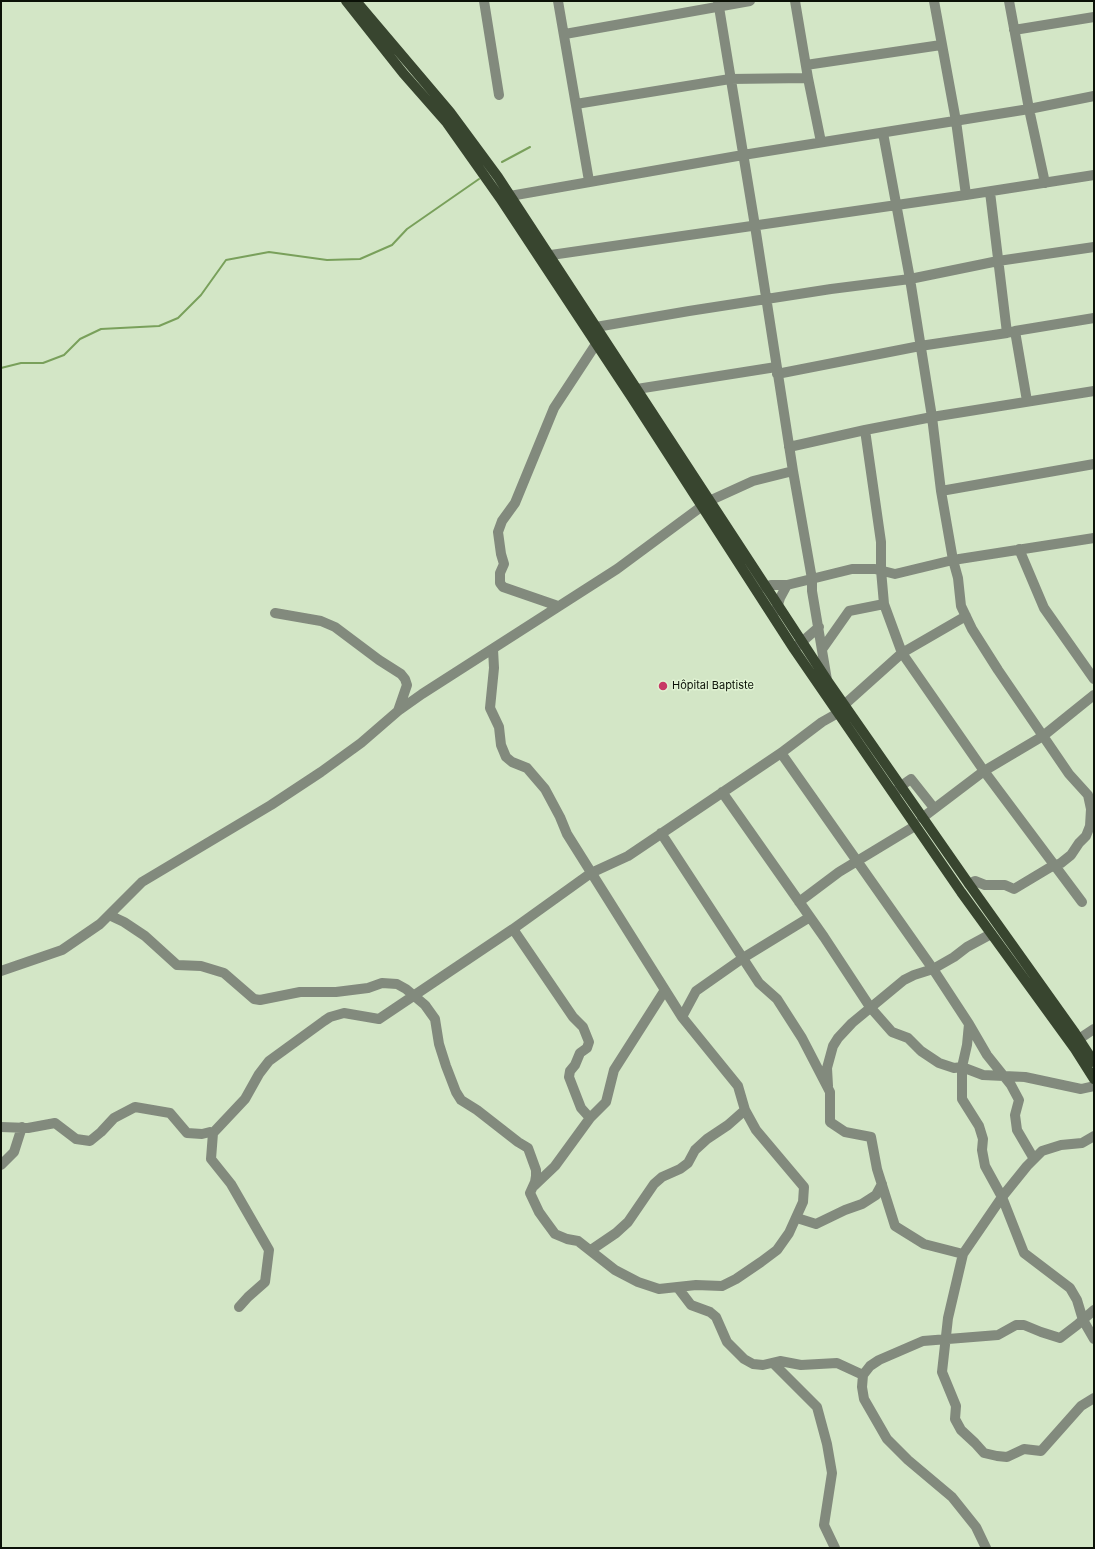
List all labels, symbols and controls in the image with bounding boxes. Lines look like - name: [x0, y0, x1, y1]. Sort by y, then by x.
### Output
- place label: Hôpital Baptiste: [672, 679, 754, 693]
- marker: Hôpital Baptiste: [657, 680, 669, 692]

